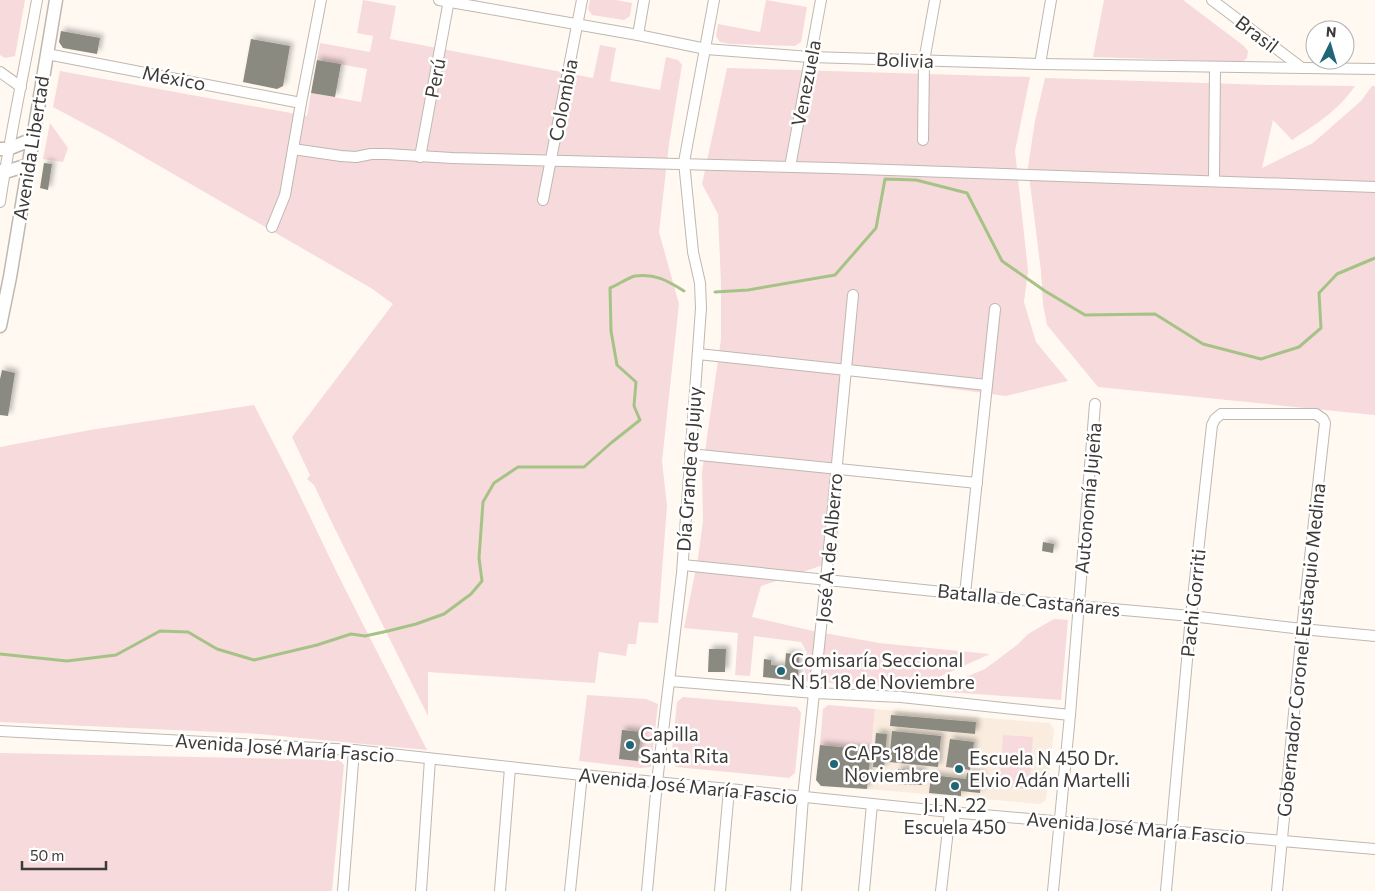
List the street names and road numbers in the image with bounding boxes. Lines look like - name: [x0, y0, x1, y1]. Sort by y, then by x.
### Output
- street label: Brasil: [1231, 10, 1283, 57]
- street label: Venezuela: [786, 38, 825, 128]
- street label: Bolivia: [876, 47, 934, 72]
- street label: Perú: [419, 56, 450, 100]
- street label: Colombia: [543, 57, 582, 143]
- street label: México: [141, 60, 208, 95]
- street label: Avenida Libertad: [8, 74, 53, 222]
- street label: Día Grande de Jujuy: [671, 386, 706, 552]
- street label: Autonomía Jujeña: [1069, 421, 1106, 574]
- street label: José A. de Alberro: [810, 472, 847, 624]
- street label: Gobernador Coronel Eustaquio Medina: [1272, 482, 1329, 818]
- street label: Pachi Gorriti: [1175, 548, 1210, 658]
- street label: Batalla de Castañares: [936, 578, 1122, 621]
- street label: Avenida José María Fascio: [175, 728, 395, 767]
- street label: Avenida José María Fascio: [578, 763, 799, 808]
- street label: Avenida José María Fascio: [1026, 806, 1247, 849]

